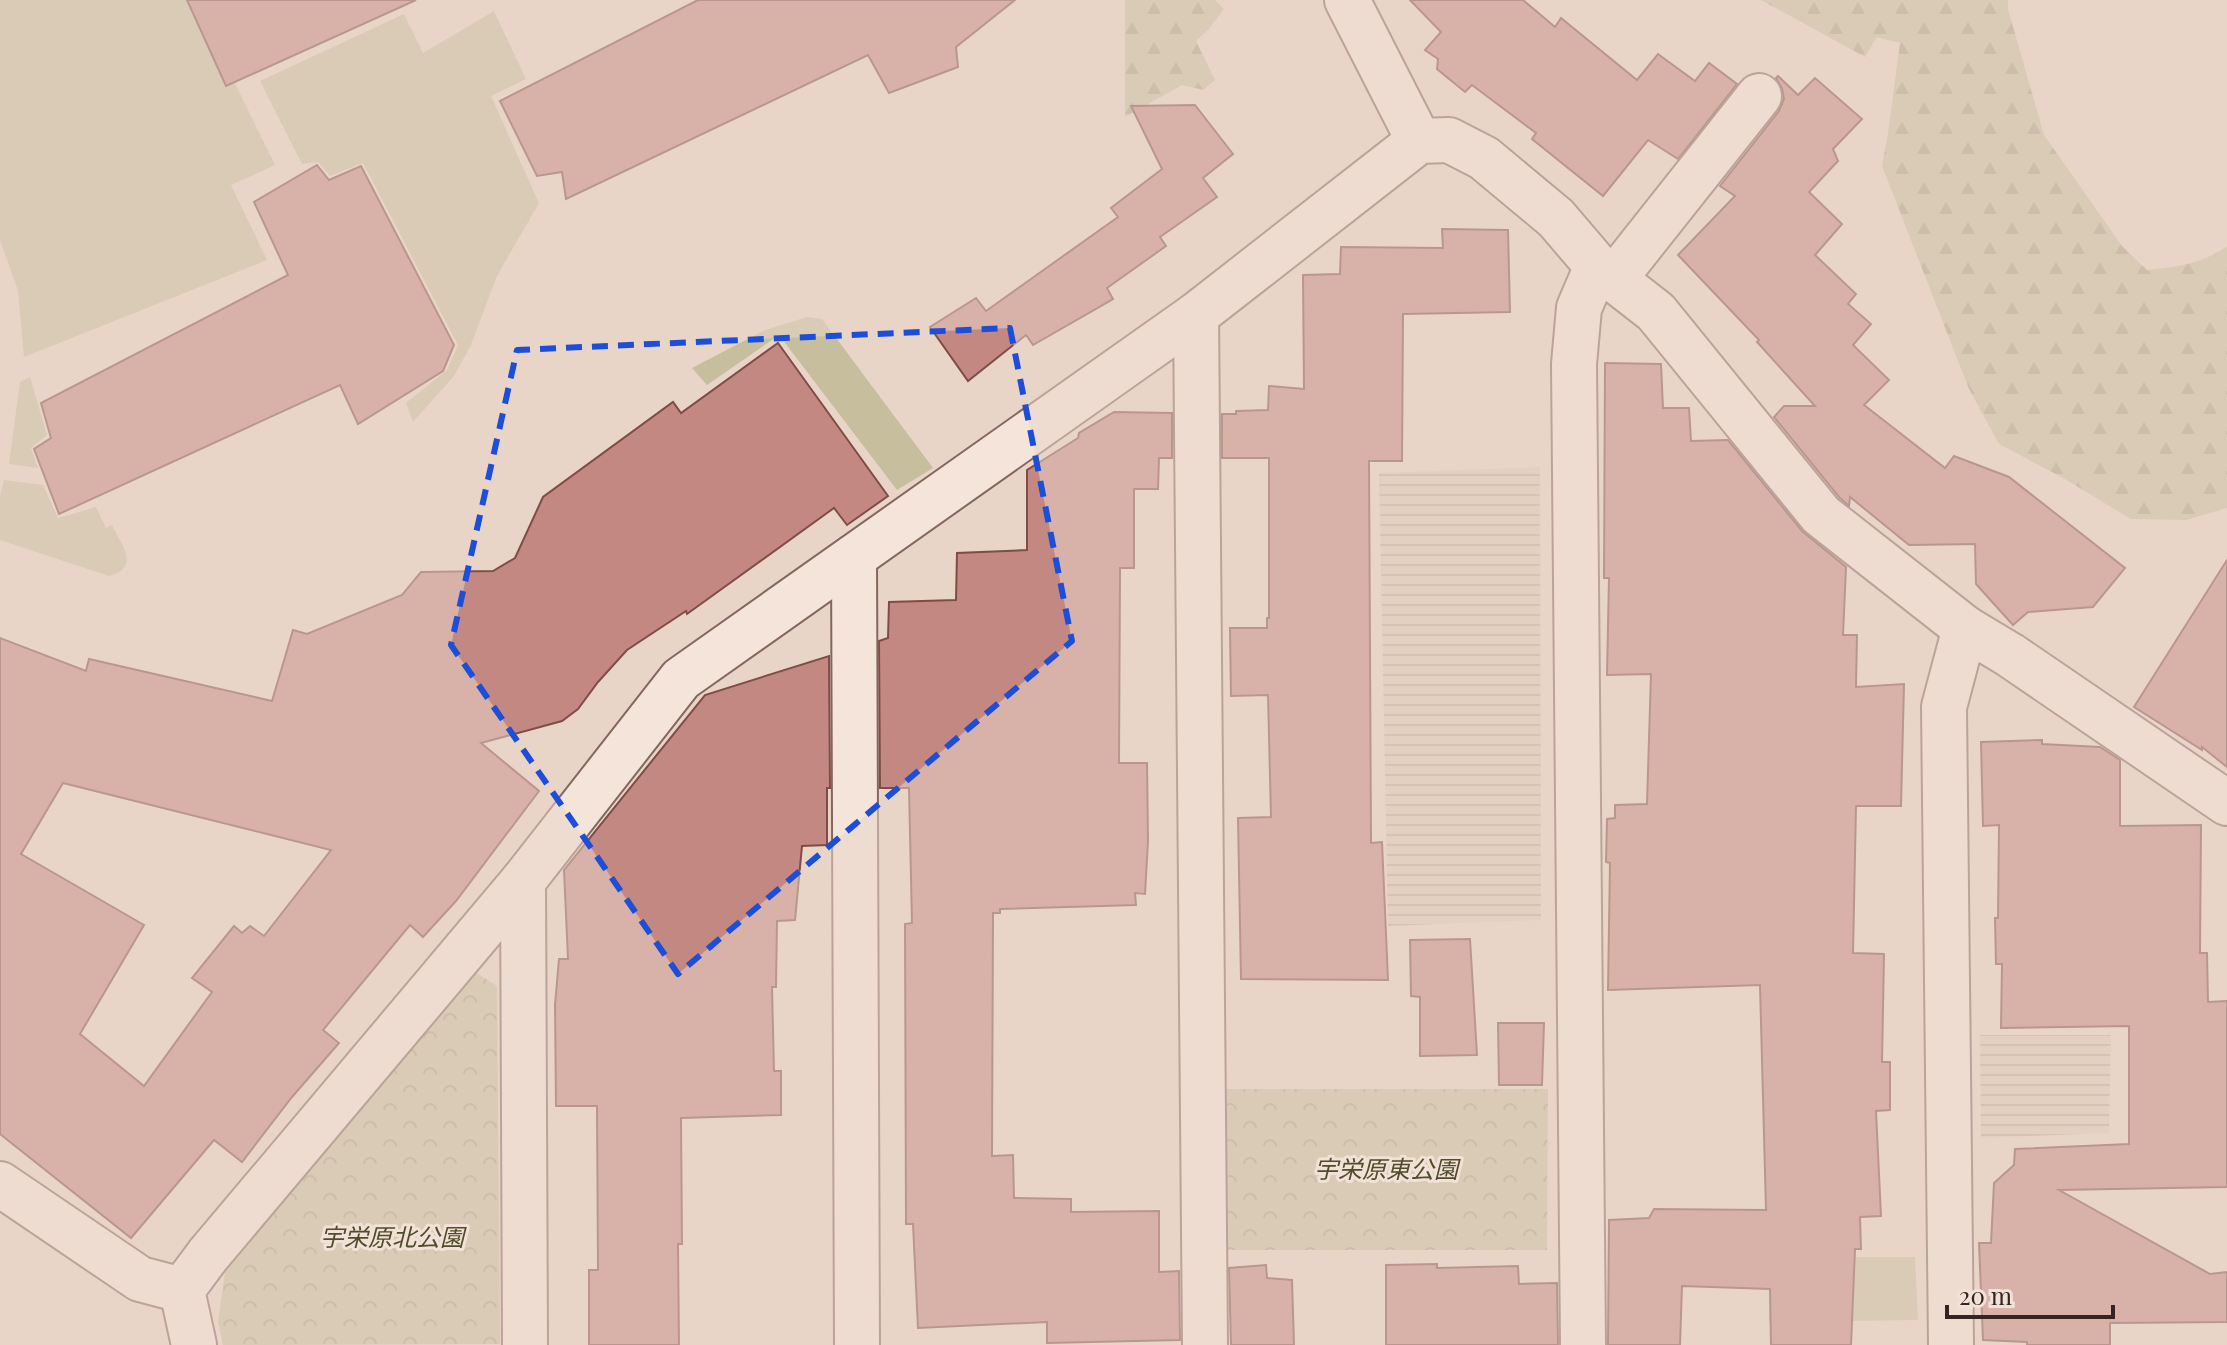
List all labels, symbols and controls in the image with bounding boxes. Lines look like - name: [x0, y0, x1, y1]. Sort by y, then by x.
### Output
- park label: 宇栄原東公園: [1314, 1152, 1461, 1184]
- park label: 宇栄原北公園: [320, 1220, 467, 1252]
- scale bar: [1947, 1269, 2113, 1319]
- text: 20 m: [1959, 1279, 2012, 1311]

